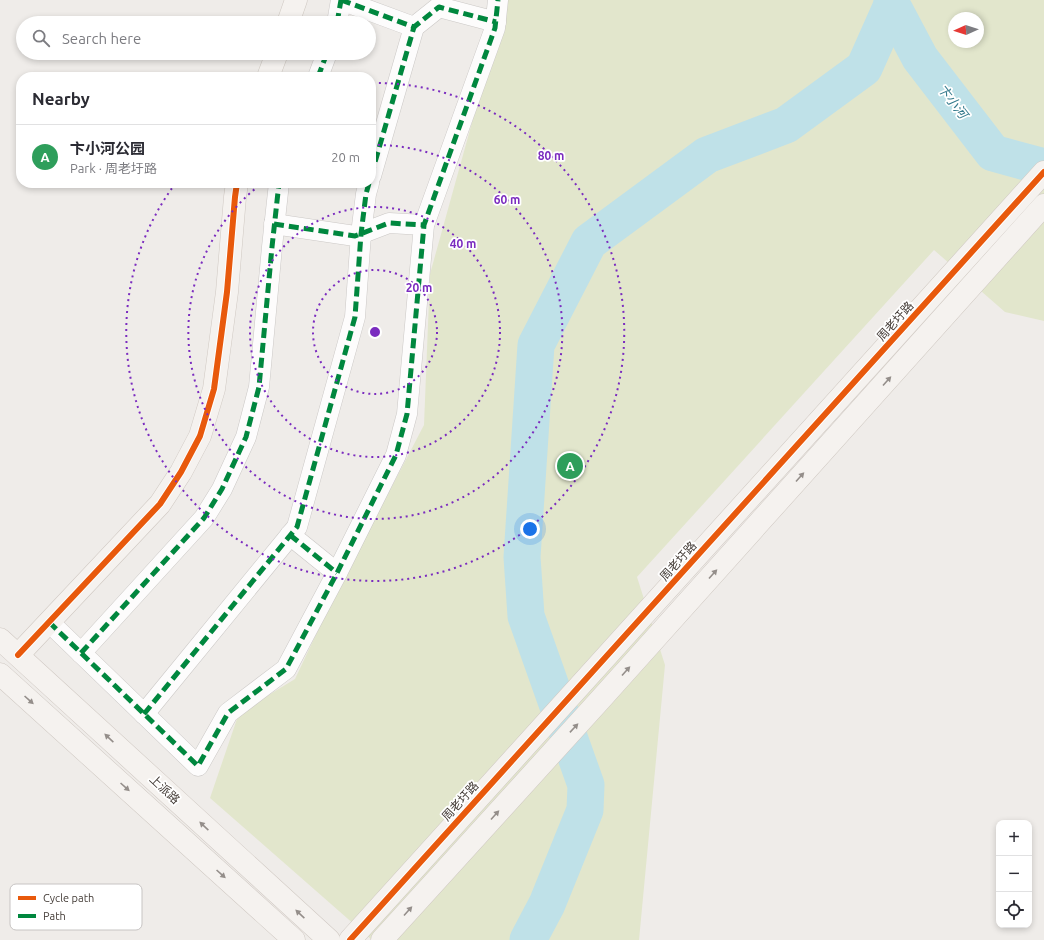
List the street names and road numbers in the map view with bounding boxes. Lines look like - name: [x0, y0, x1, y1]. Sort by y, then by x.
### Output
- street label: 周老圩路: [874, 299, 916, 343]
- street label: 周老圩路: [657, 539, 699, 583]
- street label: 上派路: [147, 772, 183, 806]
- street label: 周老圩路: [439, 779, 481, 823]

